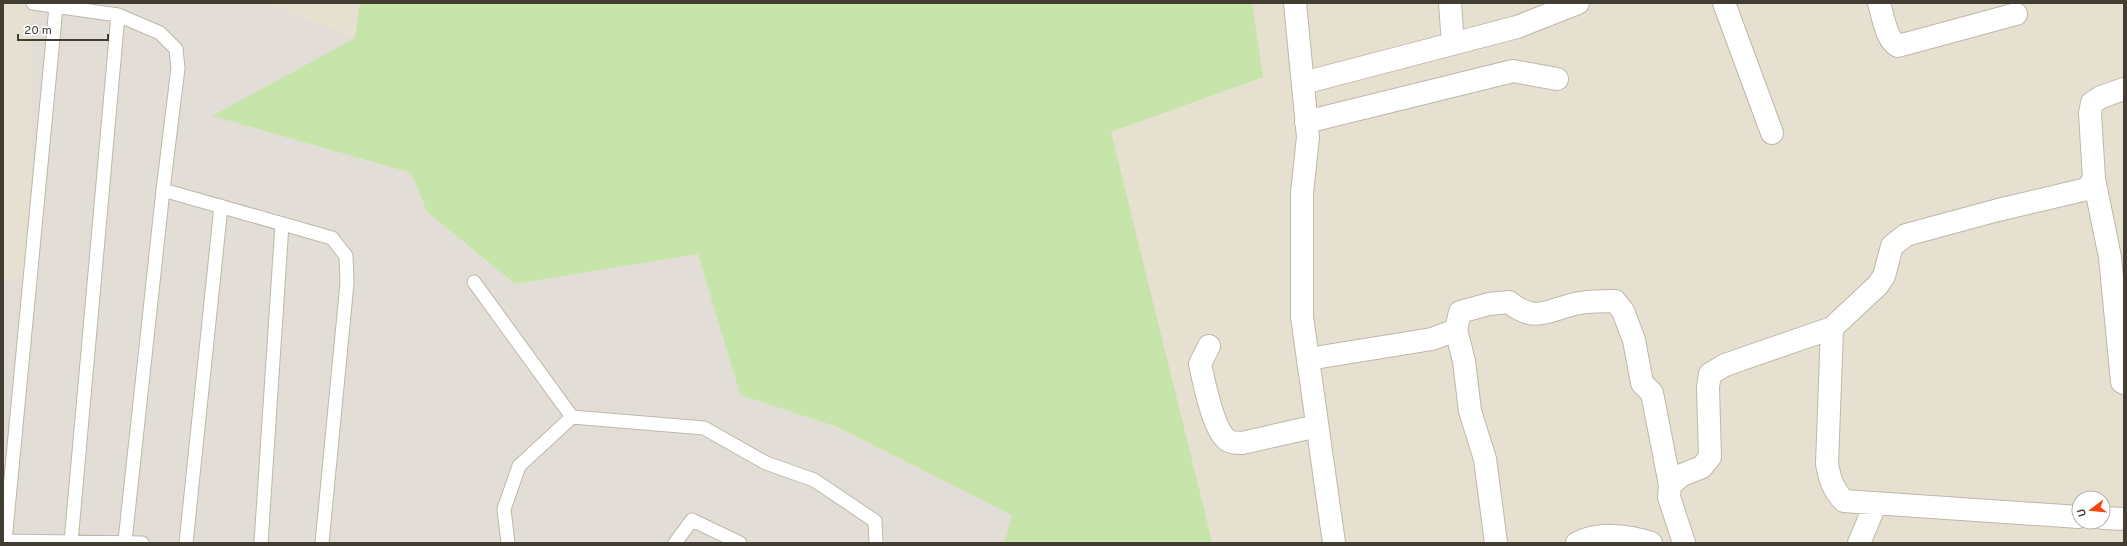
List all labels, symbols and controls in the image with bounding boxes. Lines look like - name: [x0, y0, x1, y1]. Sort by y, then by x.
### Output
- scale bar: [18, 16, 108, 42]
- text: 20 m: [24, 23, 52, 39]
- north arrow: [2071, 490, 2111, 530]
- text: U: [2075, 507, 2090, 518]

